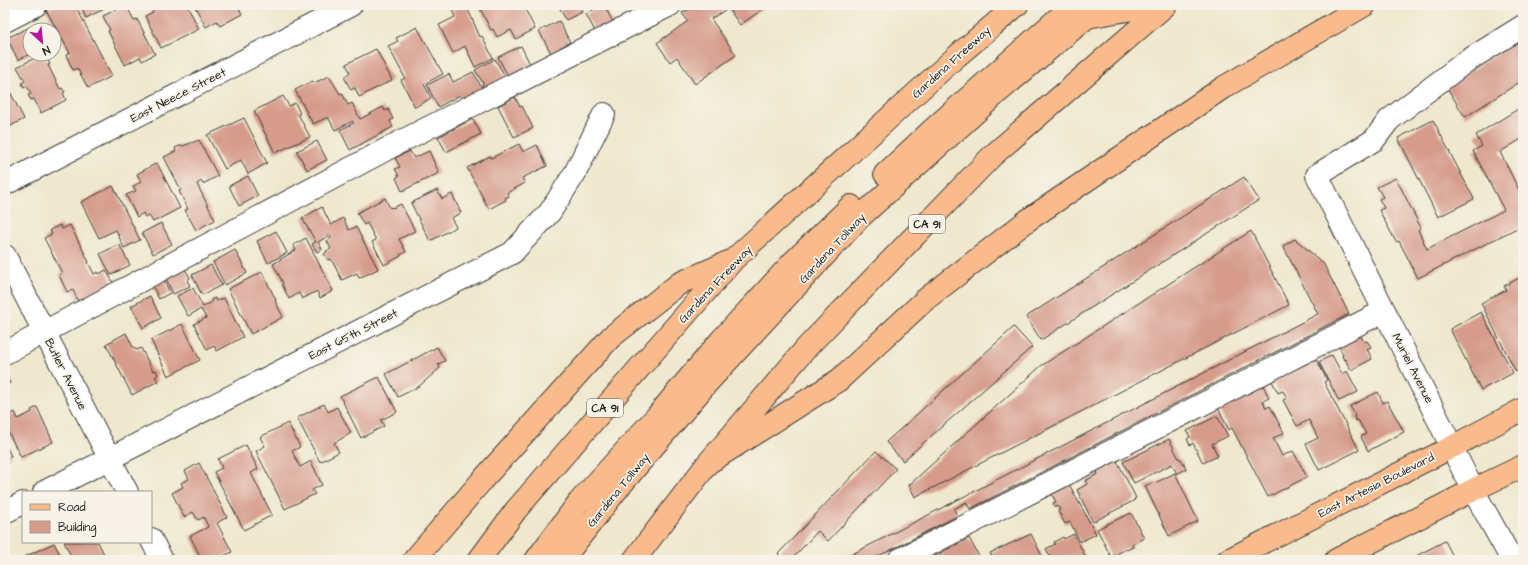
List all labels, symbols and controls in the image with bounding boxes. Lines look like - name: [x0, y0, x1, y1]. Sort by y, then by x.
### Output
- north arrow: [22, 22, 62, 62]
- street label: Gardena Freeway: [908, 22, 995, 103]
- text: N: [40, 42, 53, 59]
- street label: East Neece Street: [127, 64, 229, 127]
- street label: Gardena Tollway: [795, 209, 871, 288]
- road number: CA 91: [909, 215, 945, 233]
- street label: Gardena Freeway: [675, 241, 757, 328]
- street label: East 65th Street: [306, 305, 401, 364]
- street label: Muriel Avenue: [1388, 330, 1438, 407]
- street label: Butler Avenue: [40, 335, 91, 413]
- road number: CA 91: [587, 399, 623, 417]
- street label: Gardena Tollway: [583, 449, 655, 532]
- street label: East Artesia Boulevard: [1315, 449, 1437, 522]
- legend: [22, 491, 152, 543]
- text: Road: [58, 499, 86, 516]
- text: Building: [58, 519, 96, 537]

